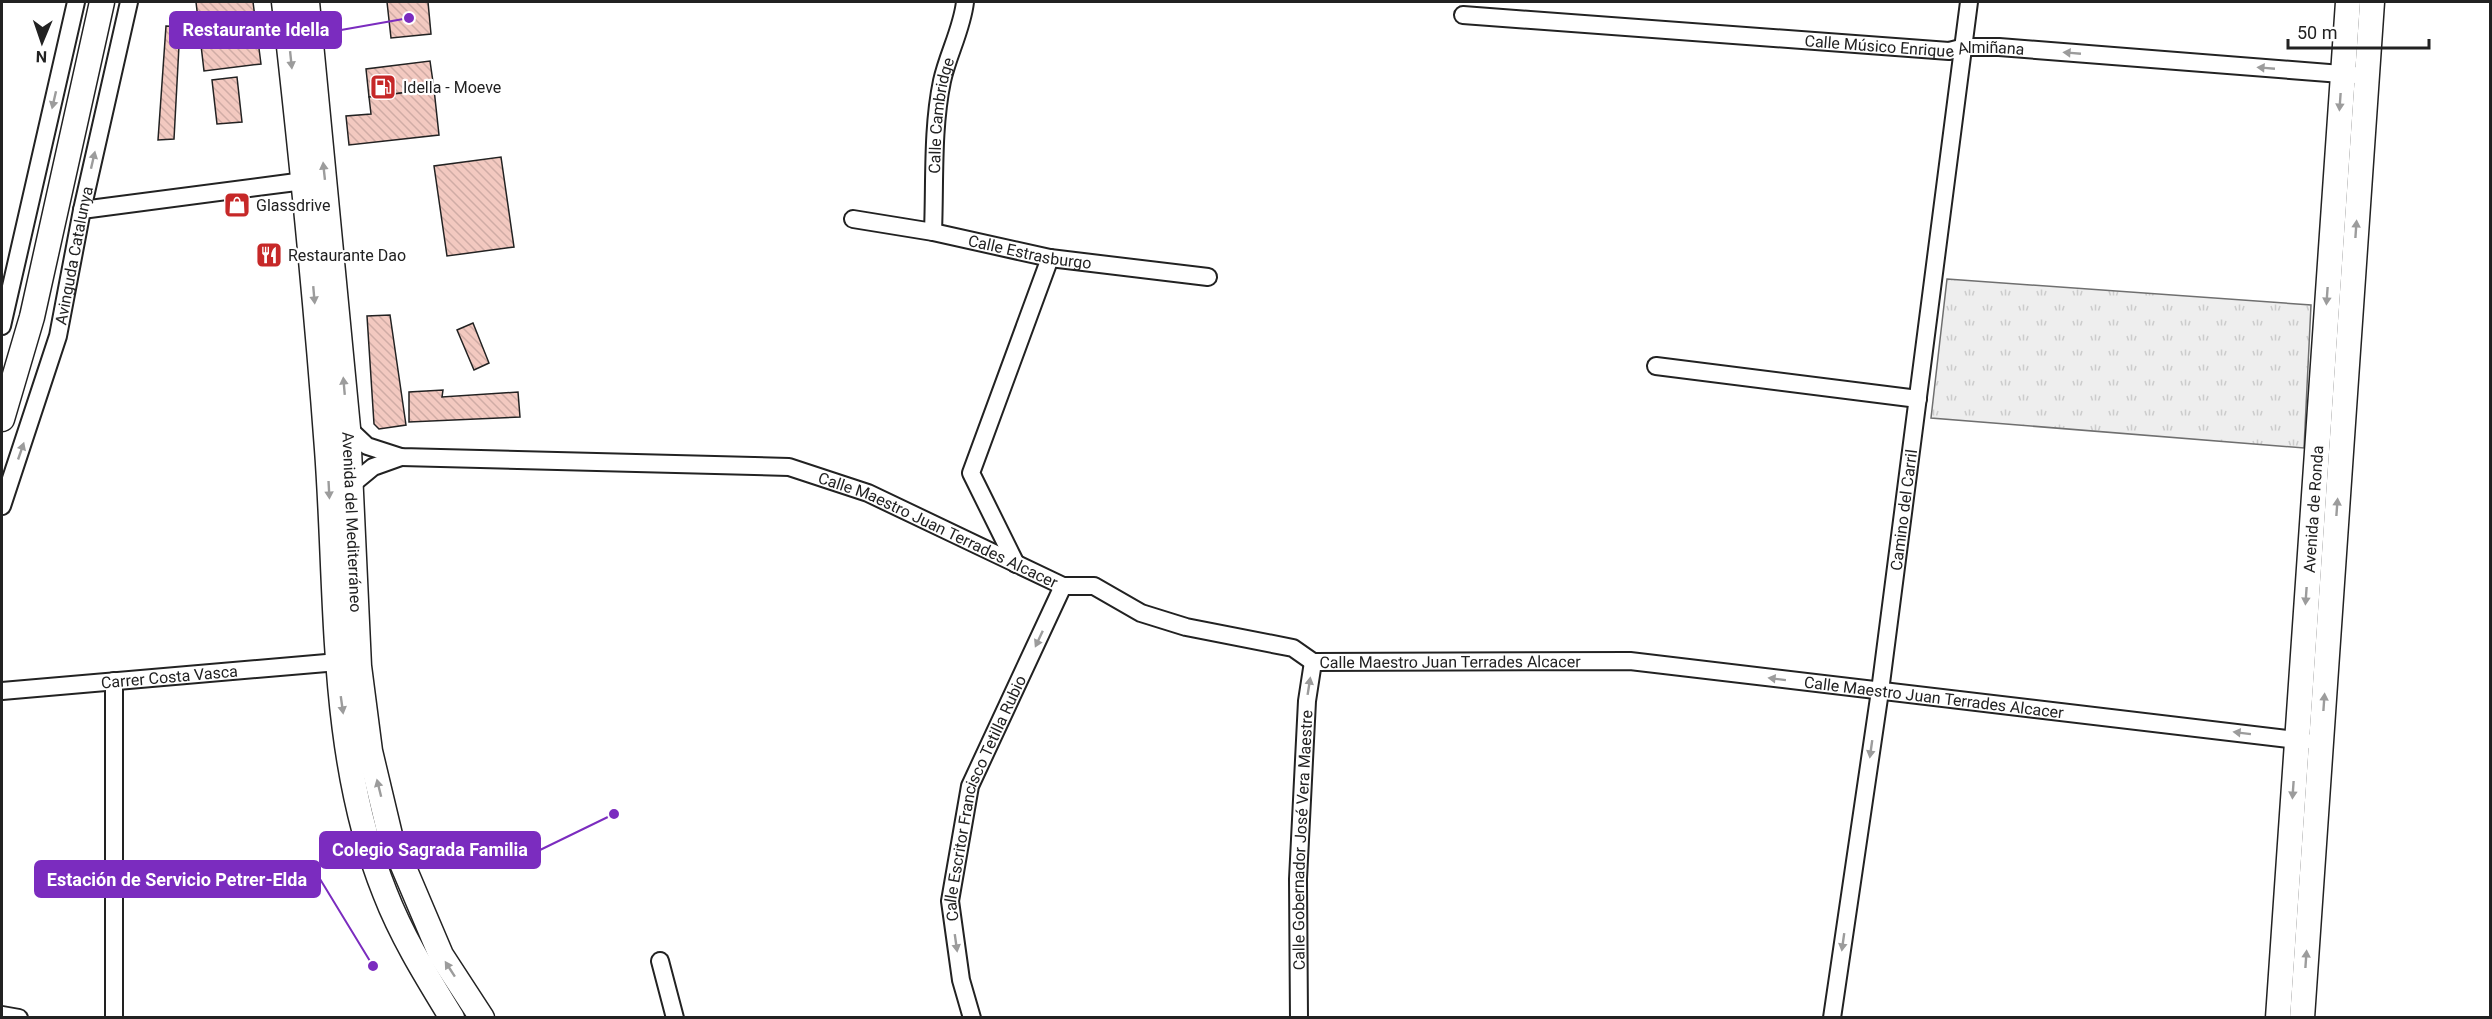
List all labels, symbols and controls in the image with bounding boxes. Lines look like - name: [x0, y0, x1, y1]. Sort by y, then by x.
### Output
- north arrow: [12, 12, 72, 72]
- callout: Restaurante Idella: [170, 12, 341, 48]
- scale bar: [2288, 12, 2429, 50]
- text: Restaurante Idella: [183, 19, 330, 40]
- text: 50 m: [2297, 22, 2337, 43]
- street label: Calle Músico Enrique Almiñana: [1804, 31, 2025, 62]
- text: N: [36, 47, 47, 66]
- one-way arrow: [2063, 48, 2082, 58]
- one-way arrow: [286, 50, 296, 69]
- street label: Calle Cambridge: [925, 55, 958, 174]
- one-way arrow: [2257, 64, 2276, 73]
- fuel station icon: Idella - Moeve: [368, 72, 398, 102]
- place label: Idella - Moeve: [403, 78, 501, 97]
- one-way arrow: [48, 90, 58, 109]
- one-way arrow: [2335, 92, 2345, 111]
- one-way arrow: [89, 151, 99, 169]
- one-way arrow: [319, 161, 329, 180]
- street label: Avinguda Catalunya: [51, 184, 97, 326]
- shop icon: Glassdrive: [222, 190, 252, 220]
- place label: Glassdrive: [256, 196, 330, 215]
- one-way arrow: [2351, 219, 2361, 238]
- street label: Calle Estrasburgo: [966, 231, 1092, 273]
- restaurant icon: Restaurante Dao: [254, 240, 284, 270]
- place label: Restaurante Dao: [288, 246, 406, 265]
- one-way arrow: [309, 286, 319, 305]
- one-way arrow: [2322, 287, 2331, 306]
- one-way arrow: [339, 376, 349, 395]
- street label: Avenida del Mediterráneo: [338, 431, 366, 613]
- one-way arrow: [16, 442, 26, 460]
- street label: Avenida de Ronda: [2300, 445, 2327, 574]
- street label: Camino del Carril: [1887, 448, 1921, 572]
- street label: Calle Maestro Juan Terrades Alcacer: [816, 468, 1061, 592]
- one-way arrow: [325, 480, 334, 499]
- one-way arrow: [2332, 498, 2342, 517]
- one-way arrow: [2302, 586, 2311, 605]
- one-way arrow: [1034, 631, 1043, 648]
- street label: Calle Maestro Juan Terrades Alcacer: [1319, 652, 1581, 672]
- street label: Carrer Costa Vasca: [100, 662, 239, 692]
- street label: Calle Escritor Francisco Tetilla Rubio: [941, 672, 1030, 923]
- street label: Calle Maestro Juan Terrades Alcacer: [1803, 673, 2065, 722]
- one-way arrow: [1768, 674, 1787, 683]
- one-way arrow: [1305, 677, 1314, 696]
- one-way arrow: [2319, 692, 2328, 711]
- one-way arrow: [337, 696, 346, 715]
- street label: Calle Gobernador José Vera Maestre: [1289, 709, 1317, 970]
- one-way arrow: [2232, 729, 2251, 738]
- one-way arrow: [1867, 739, 1876, 758]
- one-way arrow: [373, 779, 383, 797]
- one-way arrow: [2288, 781, 2298, 800]
- callout: Colegio Sagrada Familia: [320, 832, 540, 868]
- text: Colegio Sagrada Familia: [332, 839, 528, 860]
- callout: Estación de Servicio Petrer-Elda: [35, 861, 320, 897]
- text: Estación de Servicio Petrer-Elda: [47, 869, 308, 890]
- one-way arrow: [1839, 932, 1848, 951]
- one-way arrow: [951, 933, 960, 952]
- one-way arrow: [2302, 950, 2311, 969]
- one-way arrow: [444, 960, 455, 977]

